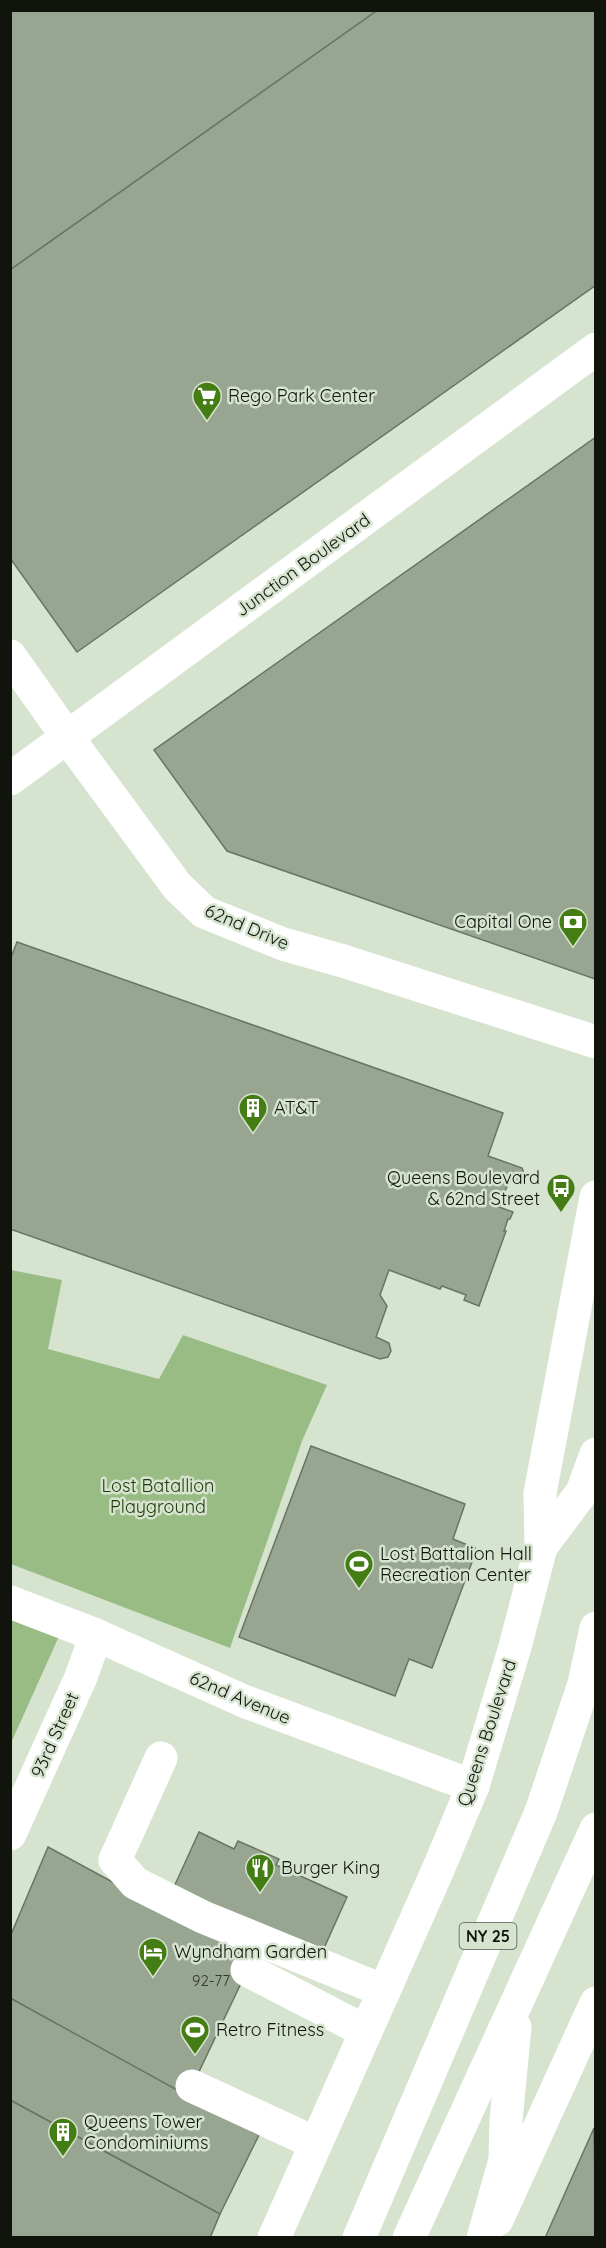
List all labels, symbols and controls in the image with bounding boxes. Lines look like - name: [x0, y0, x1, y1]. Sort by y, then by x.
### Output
- supermarket icon: Rego Park Center: [191, 380, 223, 422]
- place label: Rego Park Center: [228, 384, 375, 407]
- street label: Junction Boulevard: [231, 508, 375, 621]
- street label: 62nd Drive: [202, 899, 293, 955]
- bank icon: Capital One: [557, 906, 589, 948]
- place label: Capital One: [454, 910, 552, 933]
- building icon: AT&T: [237, 1092, 269, 1134]
- place label: AT&T: [274, 1096, 319, 1119]
- place label: Queens Boulevard & 62nd Street: [387, 1166, 540, 1210]
- bus stop icon: Queens Boulevard & 62nd Street: [545, 1172, 577, 1214]
- park label: Lost Batallion Playground: [102, 1474, 214, 1518]
- place label: Lost Battalion Hall Recreation Center: [380, 1542, 532, 1586]
- sports icon: Lost Battalion Hall Recreation Center: [343, 1548, 375, 1590]
- street label: Queens Boulevard: [452, 1657, 521, 1809]
- street label: 62nd Avenue: [186, 1666, 294, 1729]
- street label: 93rd Street: [26, 1689, 84, 1781]
- restaurant icon: Burger King: [244, 1852, 276, 1894]
- place label: Burger King: [281, 1856, 380, 1879]
- road number: NY 25: [460, 1923, 516, 1949]
- hotel icon: Wyndham Garden: [137, 1936, 169, 1978]
- place label: Wyndham Garden: [174, 1940, 327, 1963]
- house number: 92-77: [192, 1971, 230, 1990]
- sports icon: Retro Fitness: [179, 2014, 211, 2056]
- place label: Retro Fitness: [216, 2018, 324, 2041]
- place label: Queens Tower Condominiums: [84, 2110, 208, 2154]
- building icon: Queens Tower Condominiums: [47, 2116, 79, 2158]

